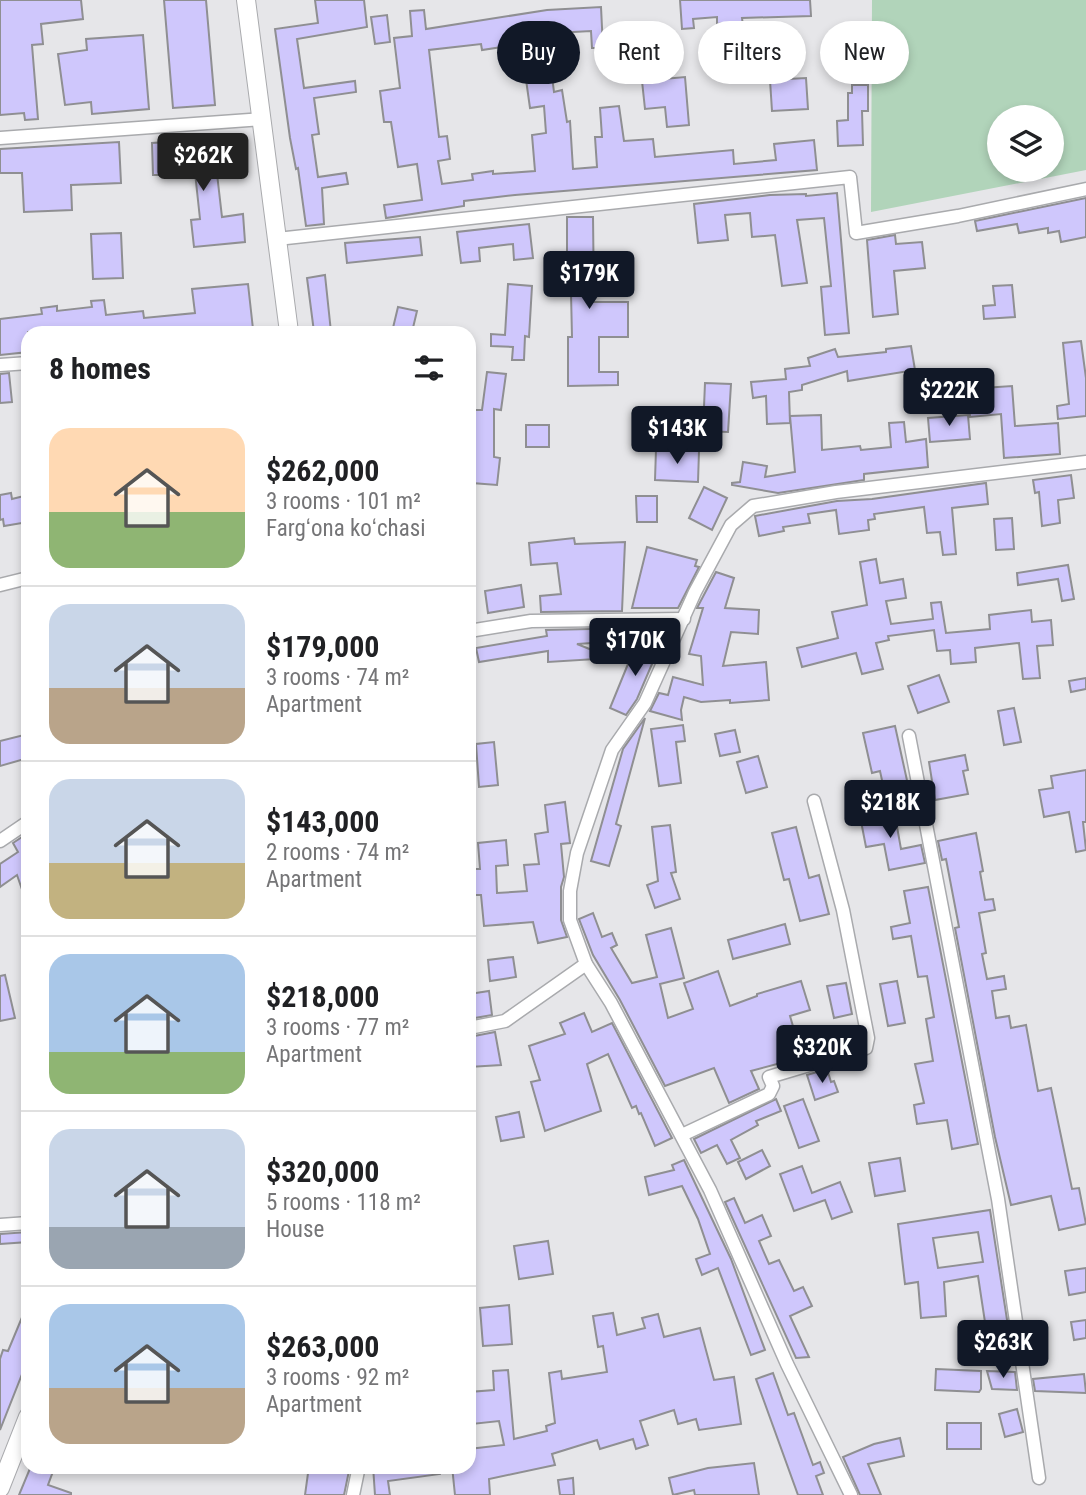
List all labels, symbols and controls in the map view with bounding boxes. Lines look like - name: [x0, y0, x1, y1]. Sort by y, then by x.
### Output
- chip: Buy: [497, 21, 580, 84]
- chip: Rent: [594, 21, 684, 84]
- chip: Filters: [698, 21, 806, 84]
- chip: New: [820, 21, 909, 84]
- map controls: [987, 105, 1064, 182]
- button: layers: [987, 105, 1064, 182]
- pin: $262K: [154, 134, 252, 193]
- text: $262K: [173, 142, 233, 169]
- pin: $179K: [540, 252, 638, 311]
- text: $179K: [559, 260, 619, 287]
- icon: filters: [410, 349, 448, 387]
- text: 8 homes: [49, 351, 151, 386]
- pin: $222K: [900, 368, 998, 428]
- text: $222K: [919, 377, 979, 404]
- pin: $143K: [628, 406, 726, 466]
- text: $143K: [647, 415, 707, 442]
- text: $262,000: [266, 453, 379, 488]
- icon: home: [105, 456, 189, 540]
- text: 3 rooms · 101 m²: [266, 488, 421, 515]
- text: Fargʻona koʻchasi: [266, 515, 425, 542]
- pin: $170K: [586, 618, 684, 678]
- text: $170K: [605, 627, 665, 654]
- text: $179,000: [266, 629, 379, 664]
- icon: home: [105, 632, 189, 716]
- text: 3 rooms · 74 m²: [266, 664, 409, 691]
- text: Apartment: [266, 691, 362, 718]
- pin: $218K: [841, 780, 939, 840]
- text: $218K: [860, 789, 920, 816]
- text: $143,000: [266, 804, 379, 839]
- icon: home: [105, 807, 189, 891]
- text: 2 rooms · 74 m²: [266, 839, 409, 866]
- text: Apartment: [266, 866, 362, 893]
- text: $218,000: [266, 979, 379, 1014]
- icon: home: [105, 982, 189, 1066]
- text: 3 rooms · 77 m²: [266, 1014, 409, 1041]
- pin: $320K: [773, 1026, 871, 1085]
- text: $320K: [792, 1034, 852, 1061]
- text: Apartment: [266, 1041, 362, 1068]
- text: $320,000: [266, 1154, 379, 1189]
- icon: home: [105, 1157, 189, 1241]
- text: 5 rooms · 118 m²: [266, 1189, 421, 1216]
- text: House: [266, 1216, 324, 1243]
- pin: $263K: [954, 1320, 1052, 1380]
- text: $263,000: [266, 1329, 379, 1364]
- text: $263K: [973, 1329, 1033, 1356]
- icon: home: [105, 1332, 189, 1416]
- text: 3 rooms · 92 m²: [266, 1364, 409, 1391]
- text: Apartment: [266, 1391, 362, 1418]

